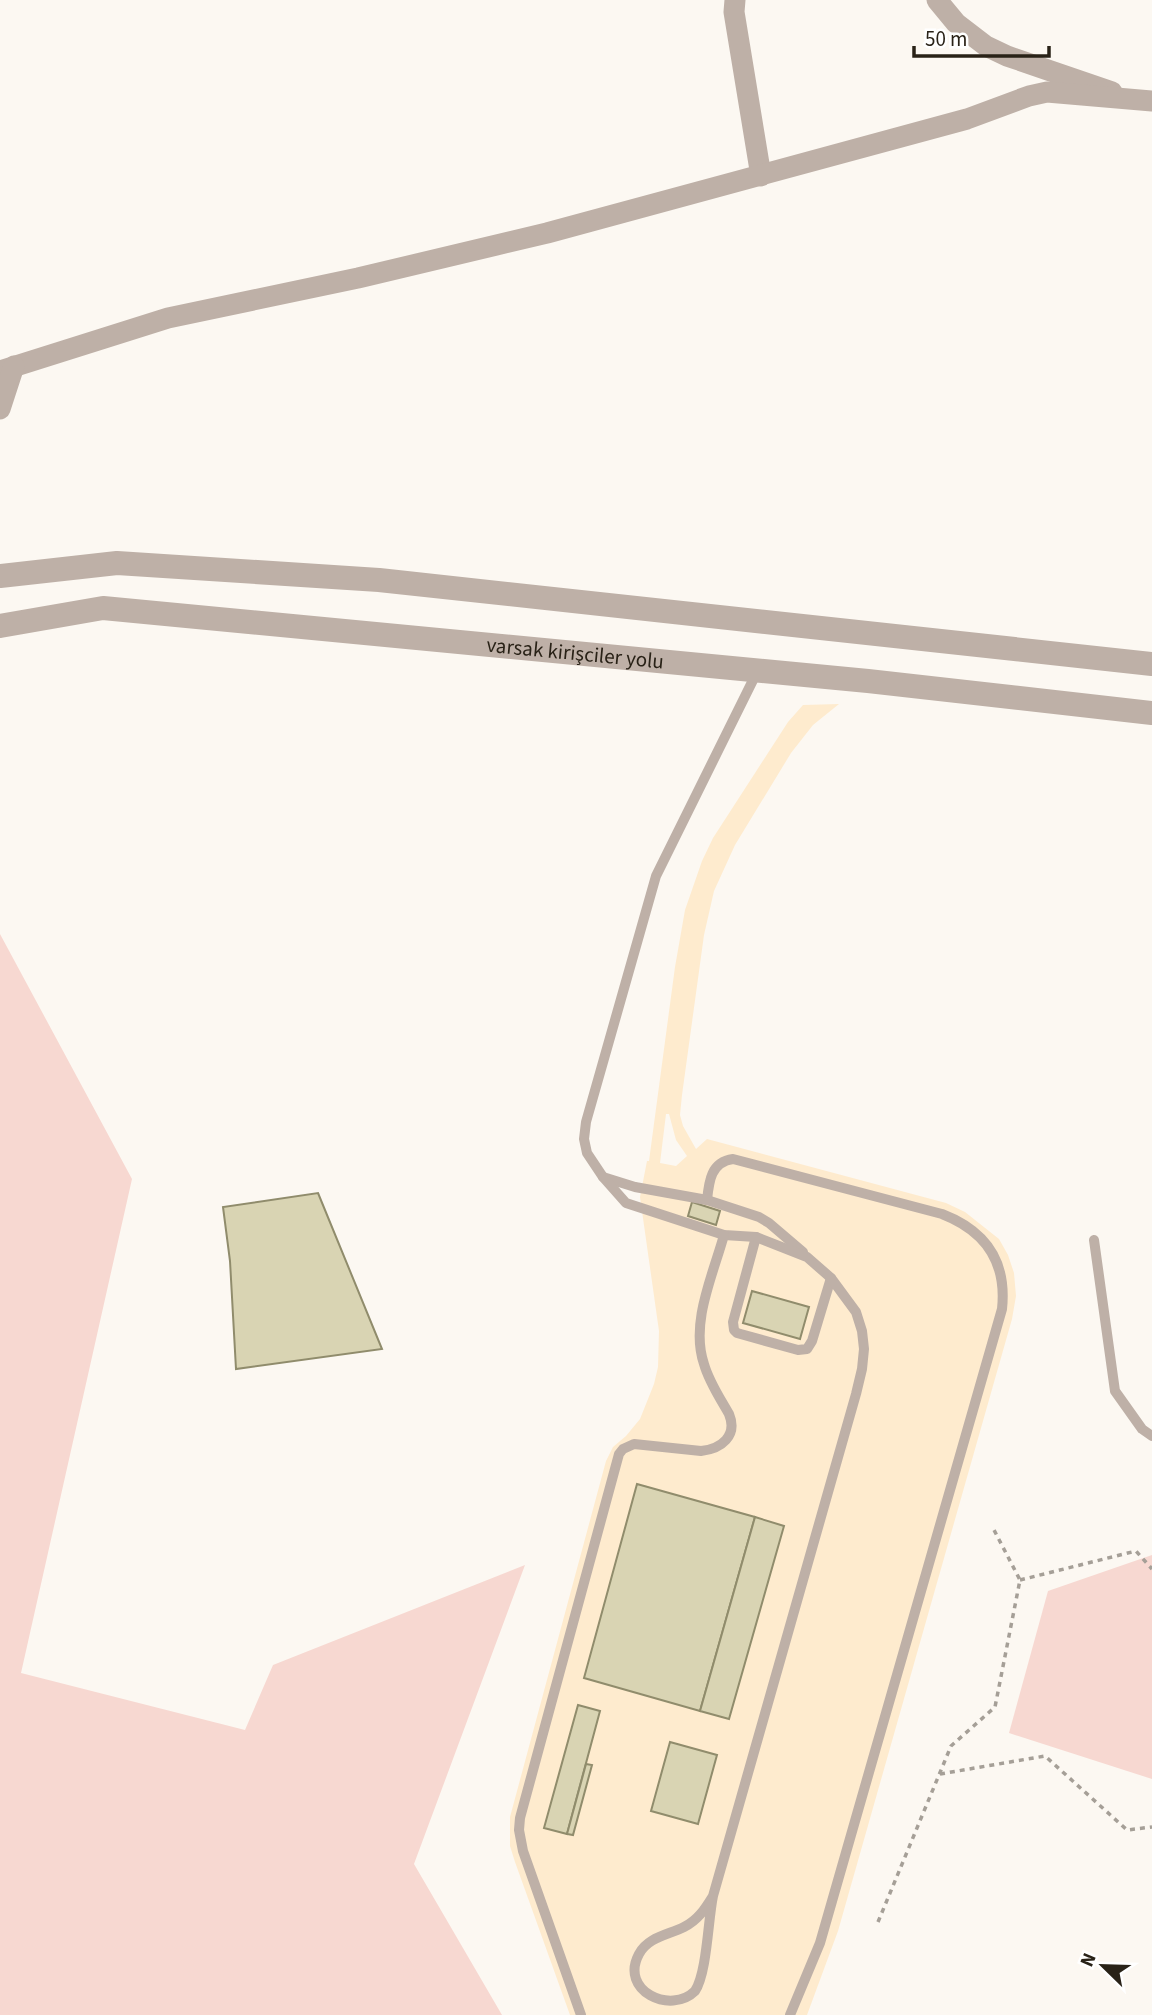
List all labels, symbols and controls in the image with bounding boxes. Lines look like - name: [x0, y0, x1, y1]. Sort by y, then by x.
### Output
- scale bar: [914, 14, 1049, 58]
- text: 50 m: [925, 24, 967, 54]
- street label: varsak kirişciler yolu: [485, 630, 665, 676]
- north arrow: [1068, 1931, 1138, 2001]
- text: N: [1074, 1949, 1104, 1971]

